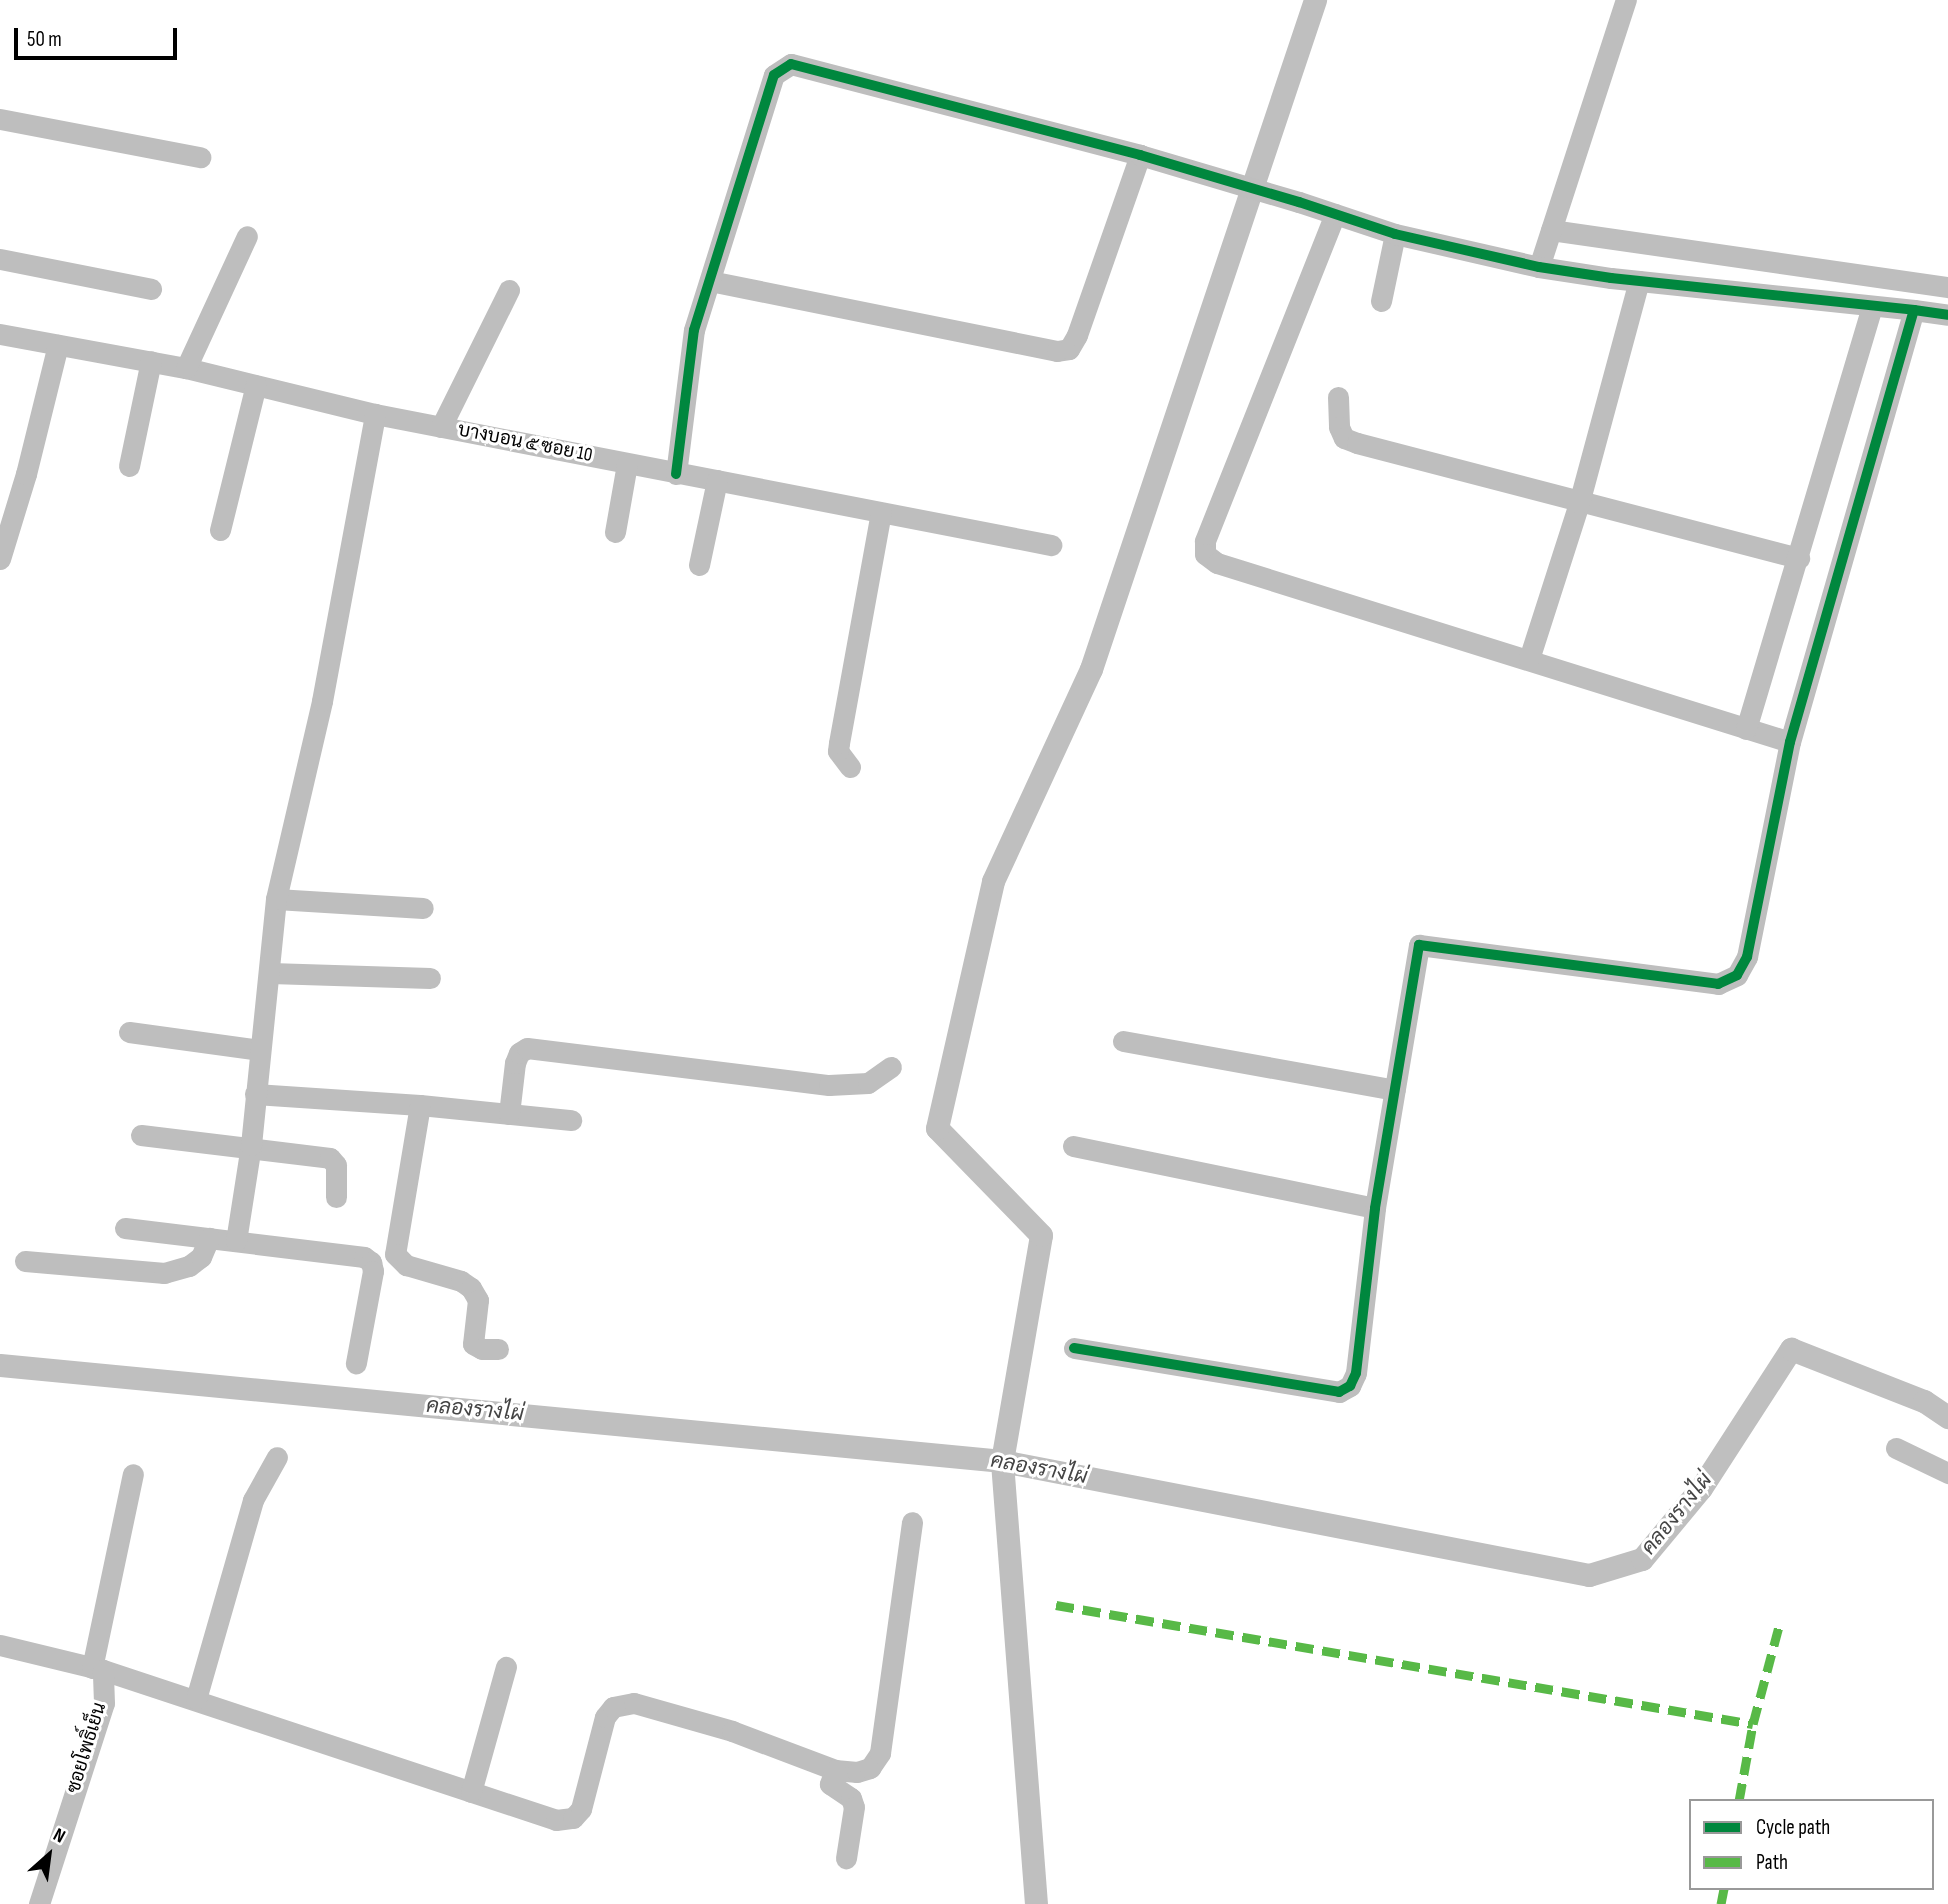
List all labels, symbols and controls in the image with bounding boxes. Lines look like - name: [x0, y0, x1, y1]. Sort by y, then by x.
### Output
- scale bar: [18, 14, 180, 58]
- text: 50 m: [27, 27, 62, 52]
- street label: บางบอน ๕ ซอย 10: [456, 419, 594, 467]
- water label: คลองรางไผ่: [425, 1393, 525, 1427]
- water label: คลองรางไผ่: [989, 1448, 1089, 1490]
- water label: คลองรางไผ่: [1636, 1468, 1718, 1560]
- street label: ซอยโพธิ์เย็น: [62, 1700, 112, 1796]
- legend: [1689, 1799, 1934, 1890]
- text: Cycle path: [1756, 1815, 1830, 1840]
- north arrow: [14, 1820, 84, 1890]
- text: N: [49, 1823, 69, 1849]
- text: Path: [1756, 1850, 1788, 1875]

